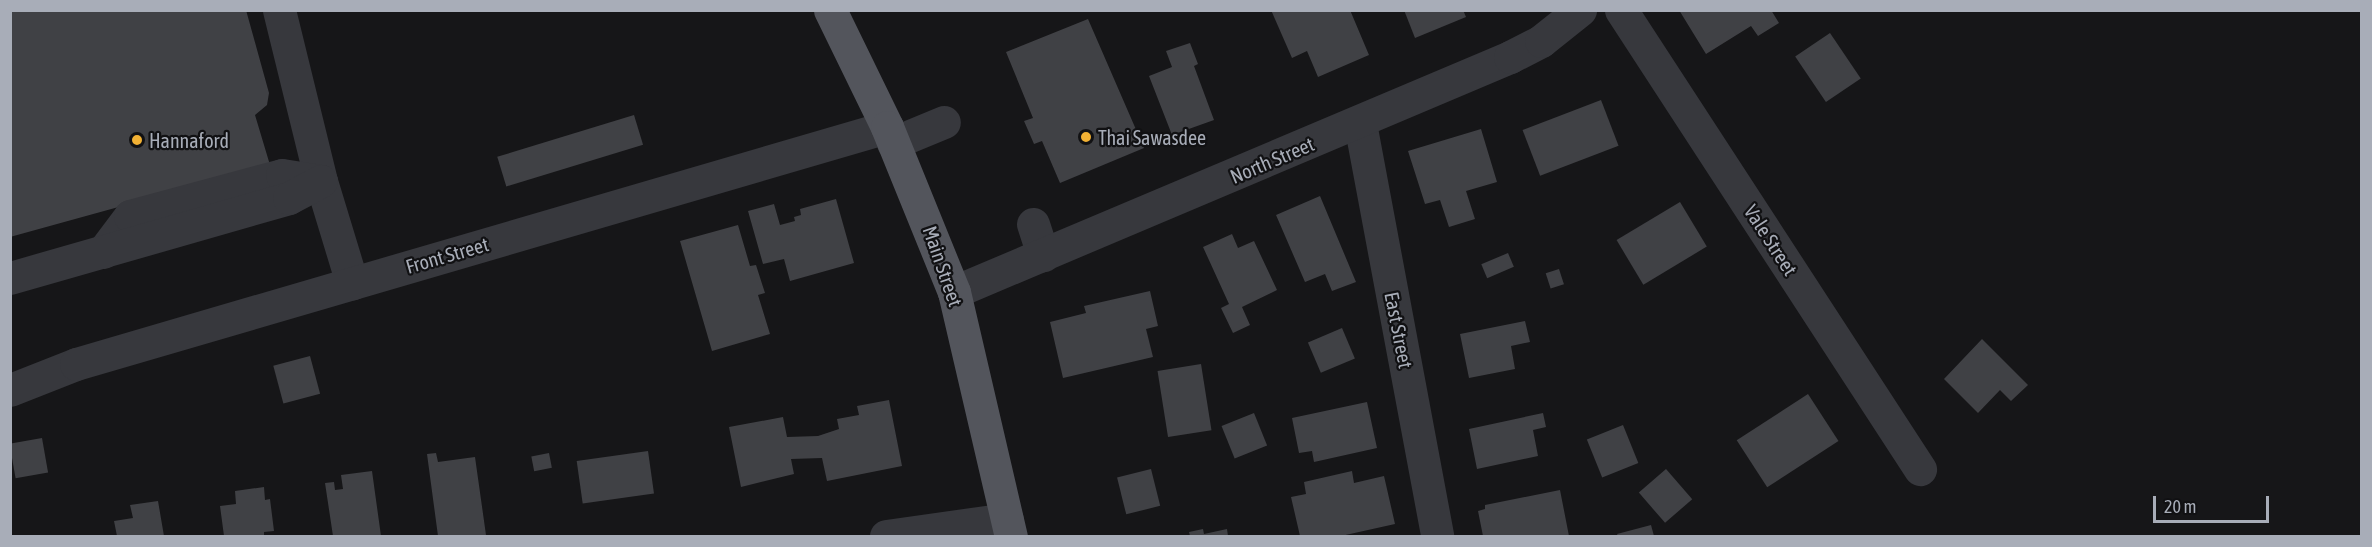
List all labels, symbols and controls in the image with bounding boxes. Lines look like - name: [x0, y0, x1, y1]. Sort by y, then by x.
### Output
- place label: Thai Sawasdee: [1098, 125, 1206, 149]
- place label: Hannaford: [149, 128, 229, 152]
- marker: Thai Sawasdee: [1079, 130, 1093, 144]
- street label: North Street: [1226, 132, 1318, 188]
- marker: Hannaford: [130, 133, 144, 147]
- street label: Vale Street: [1739, 200, 1803, 280]
- street label: Main Street: [918, 223, 968, 309]
- street label: Front Street: [403, 232, 491, 278]
- street label: East Street: [1380, 290, 1418, 370]
- scale bar: [2156, 484, 2272, 522]
- text: 20 m: [2164, 496, 2196, 517]

